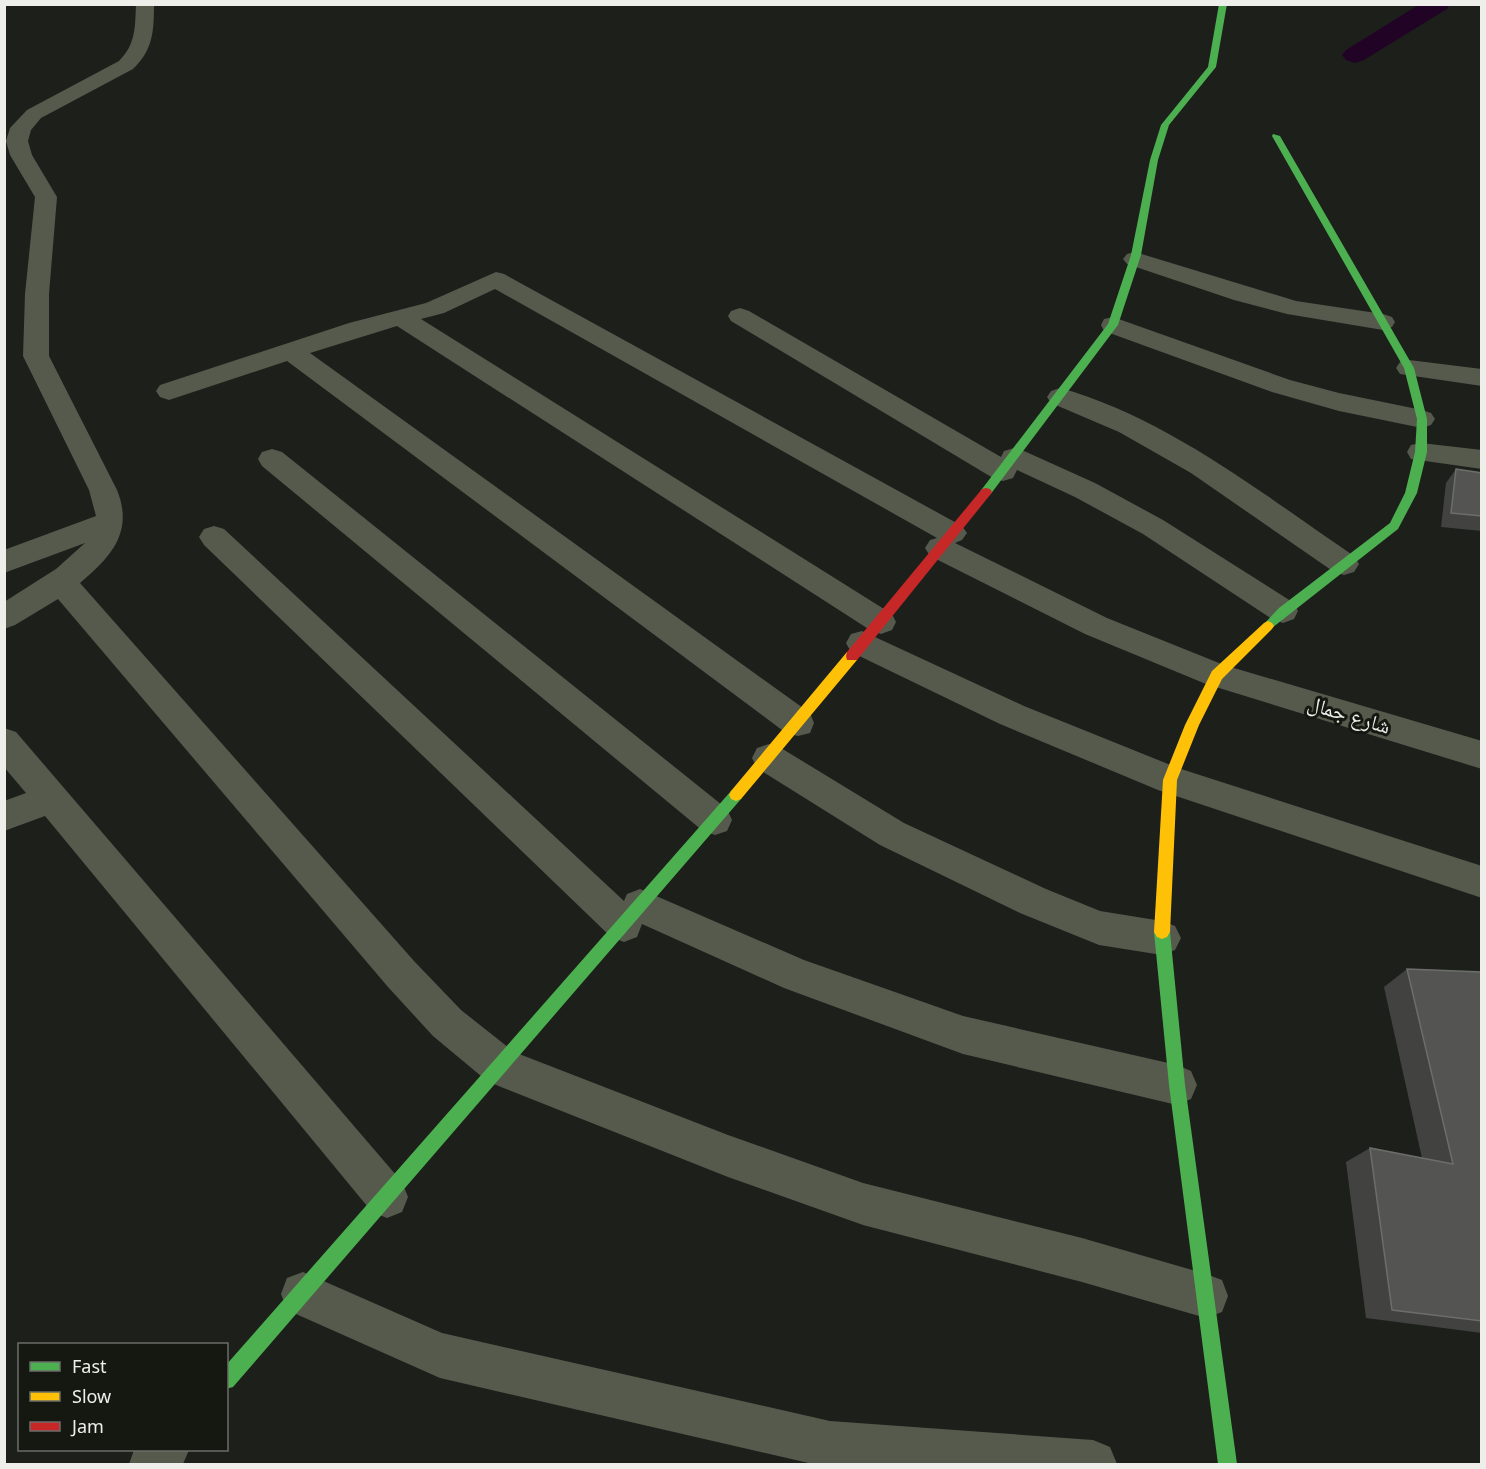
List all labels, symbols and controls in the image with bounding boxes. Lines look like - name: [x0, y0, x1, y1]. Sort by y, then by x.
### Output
- street label: شارع جمال: [1304, 688, 1394, 740]
- legend: [18, 1343, 228, 1451]
- text: Fast: [72, 1354, 107, 1378]
- text: Slow: [72, 1384, 111, 1408]
- text: Jam: [70, 1414, 104, 1438]

